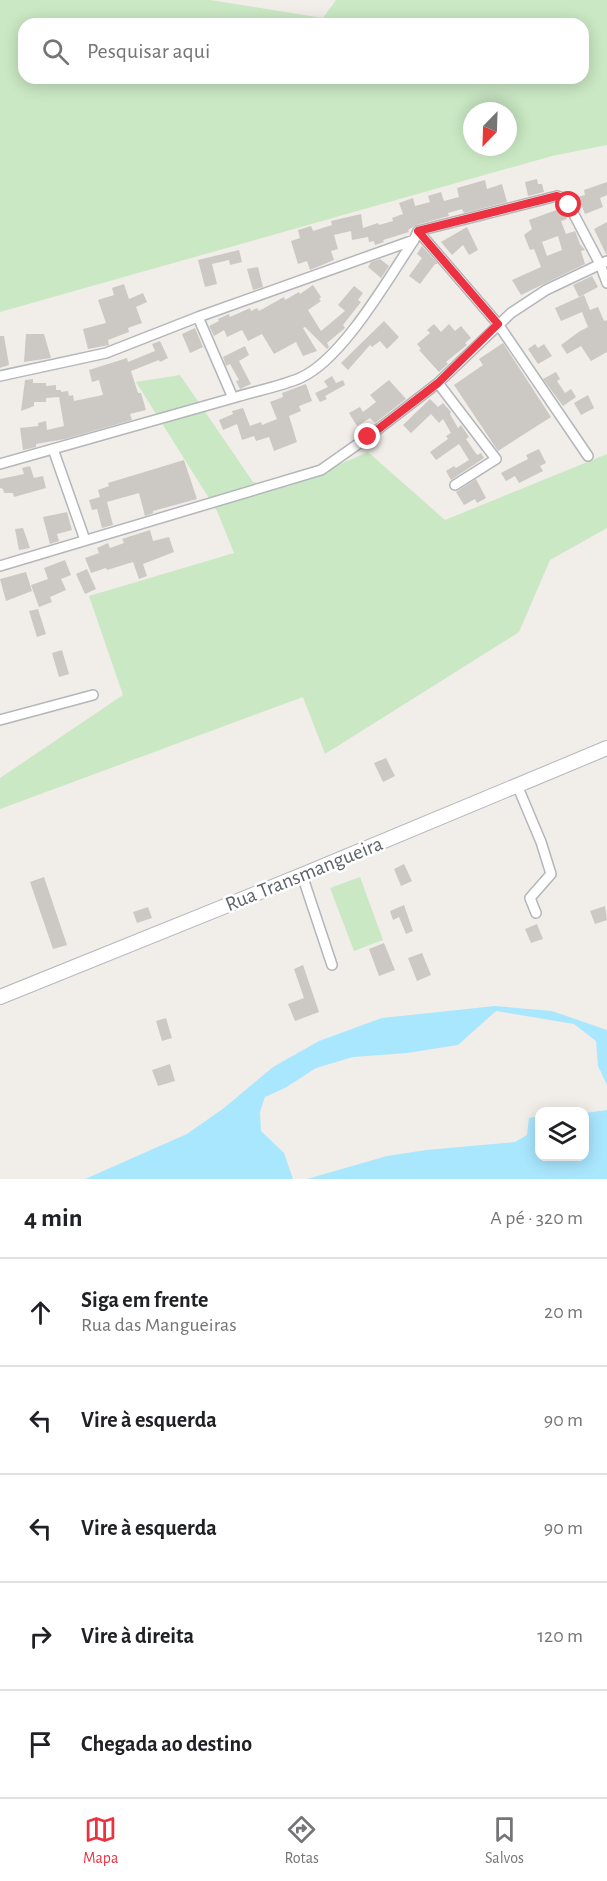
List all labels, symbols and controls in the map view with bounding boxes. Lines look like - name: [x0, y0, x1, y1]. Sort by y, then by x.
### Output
- search box: [18, 18, 589, 84]
- icon: search: [39, 35, 72, 68]
- text: Pesquisar aqui: [87, 40, 210, 62]
- north arrow: [463, 102, 517, 156]
- route start: [555, 191, 581, 217]
- route end: [354, 423, 380, 449]
- street label: Rua Transmangueira: [222, 833, 386, 915]
- map controls: [535, 1107, 589, 1161]
- button: layers: [535, 1107, 589, 1161]
- text: 4 min: [24, 1205, 83, 1231]
- text: A pé · 320 m: [490, 1208, 583, 1228]
- text: Siga em frente: [81, 1289, 208, 1311]
- icon: ahead: [24, 1296, 57, 1329]
- text: 20 m: [544, 1302, 583, 1322]
- text: Rua das Mangueiras: [81, 1315, 237, 1335]
- icon: left: [24, 1404, 57, 1437]
- text: Vire à esquerda: [81, 1409, 217, 1431]
- text: 90 m: [544, 1410, 583, 1430]
- icon: left: [24, 1512, 57, 1545]
- text: Vire à esquerda: [81, 1517, 217, 1539]
- text: 90 m: [544, 1518, 583, 1538]
- icon: right: [24, 1620, 57, 1653]
- text: Vire à direita: [81, 1625, 194, 1647]
- text: 120 m: [537, 1626, 583, 1646]
- icon: arrive: [24, 1728, 57, 1761]
- text: Chegada ao destino: [81, 1733, 252, 1755]
- tab: Mapa: [83, 1813, 118, 1868]
- tab: Rotas: [284, 1813, 319, 1868]
- tab: Salvos: [485, 1813, 524, 1868]

